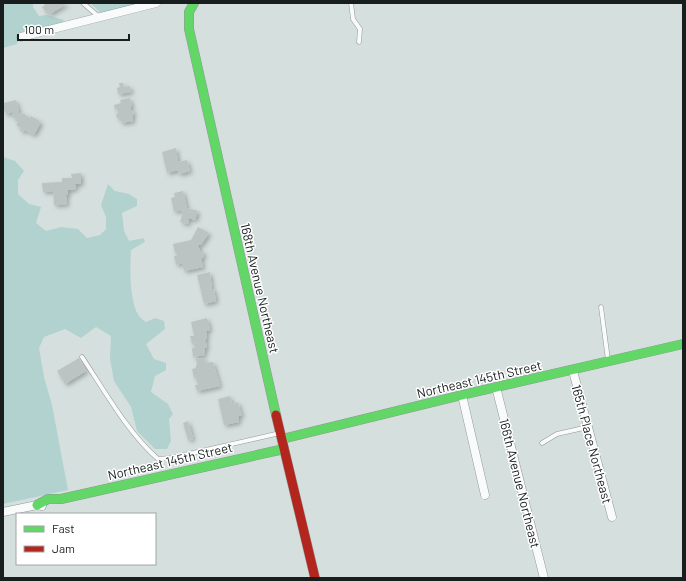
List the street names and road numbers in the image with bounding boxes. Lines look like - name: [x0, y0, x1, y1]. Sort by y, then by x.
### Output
- street label: 168th Avenue Northeast: [237, 221, 283, 355]
- street label: Northeast 145th Street: [415, 357, 543, 401]
- street label: 165th Place Northeast: [568, 383, 616, 505]
- street label: 166th Avenue Northeast: [496, 416, 544, 550]
- street label: Northeast 145th Street: [106, 439, 234, 483]

